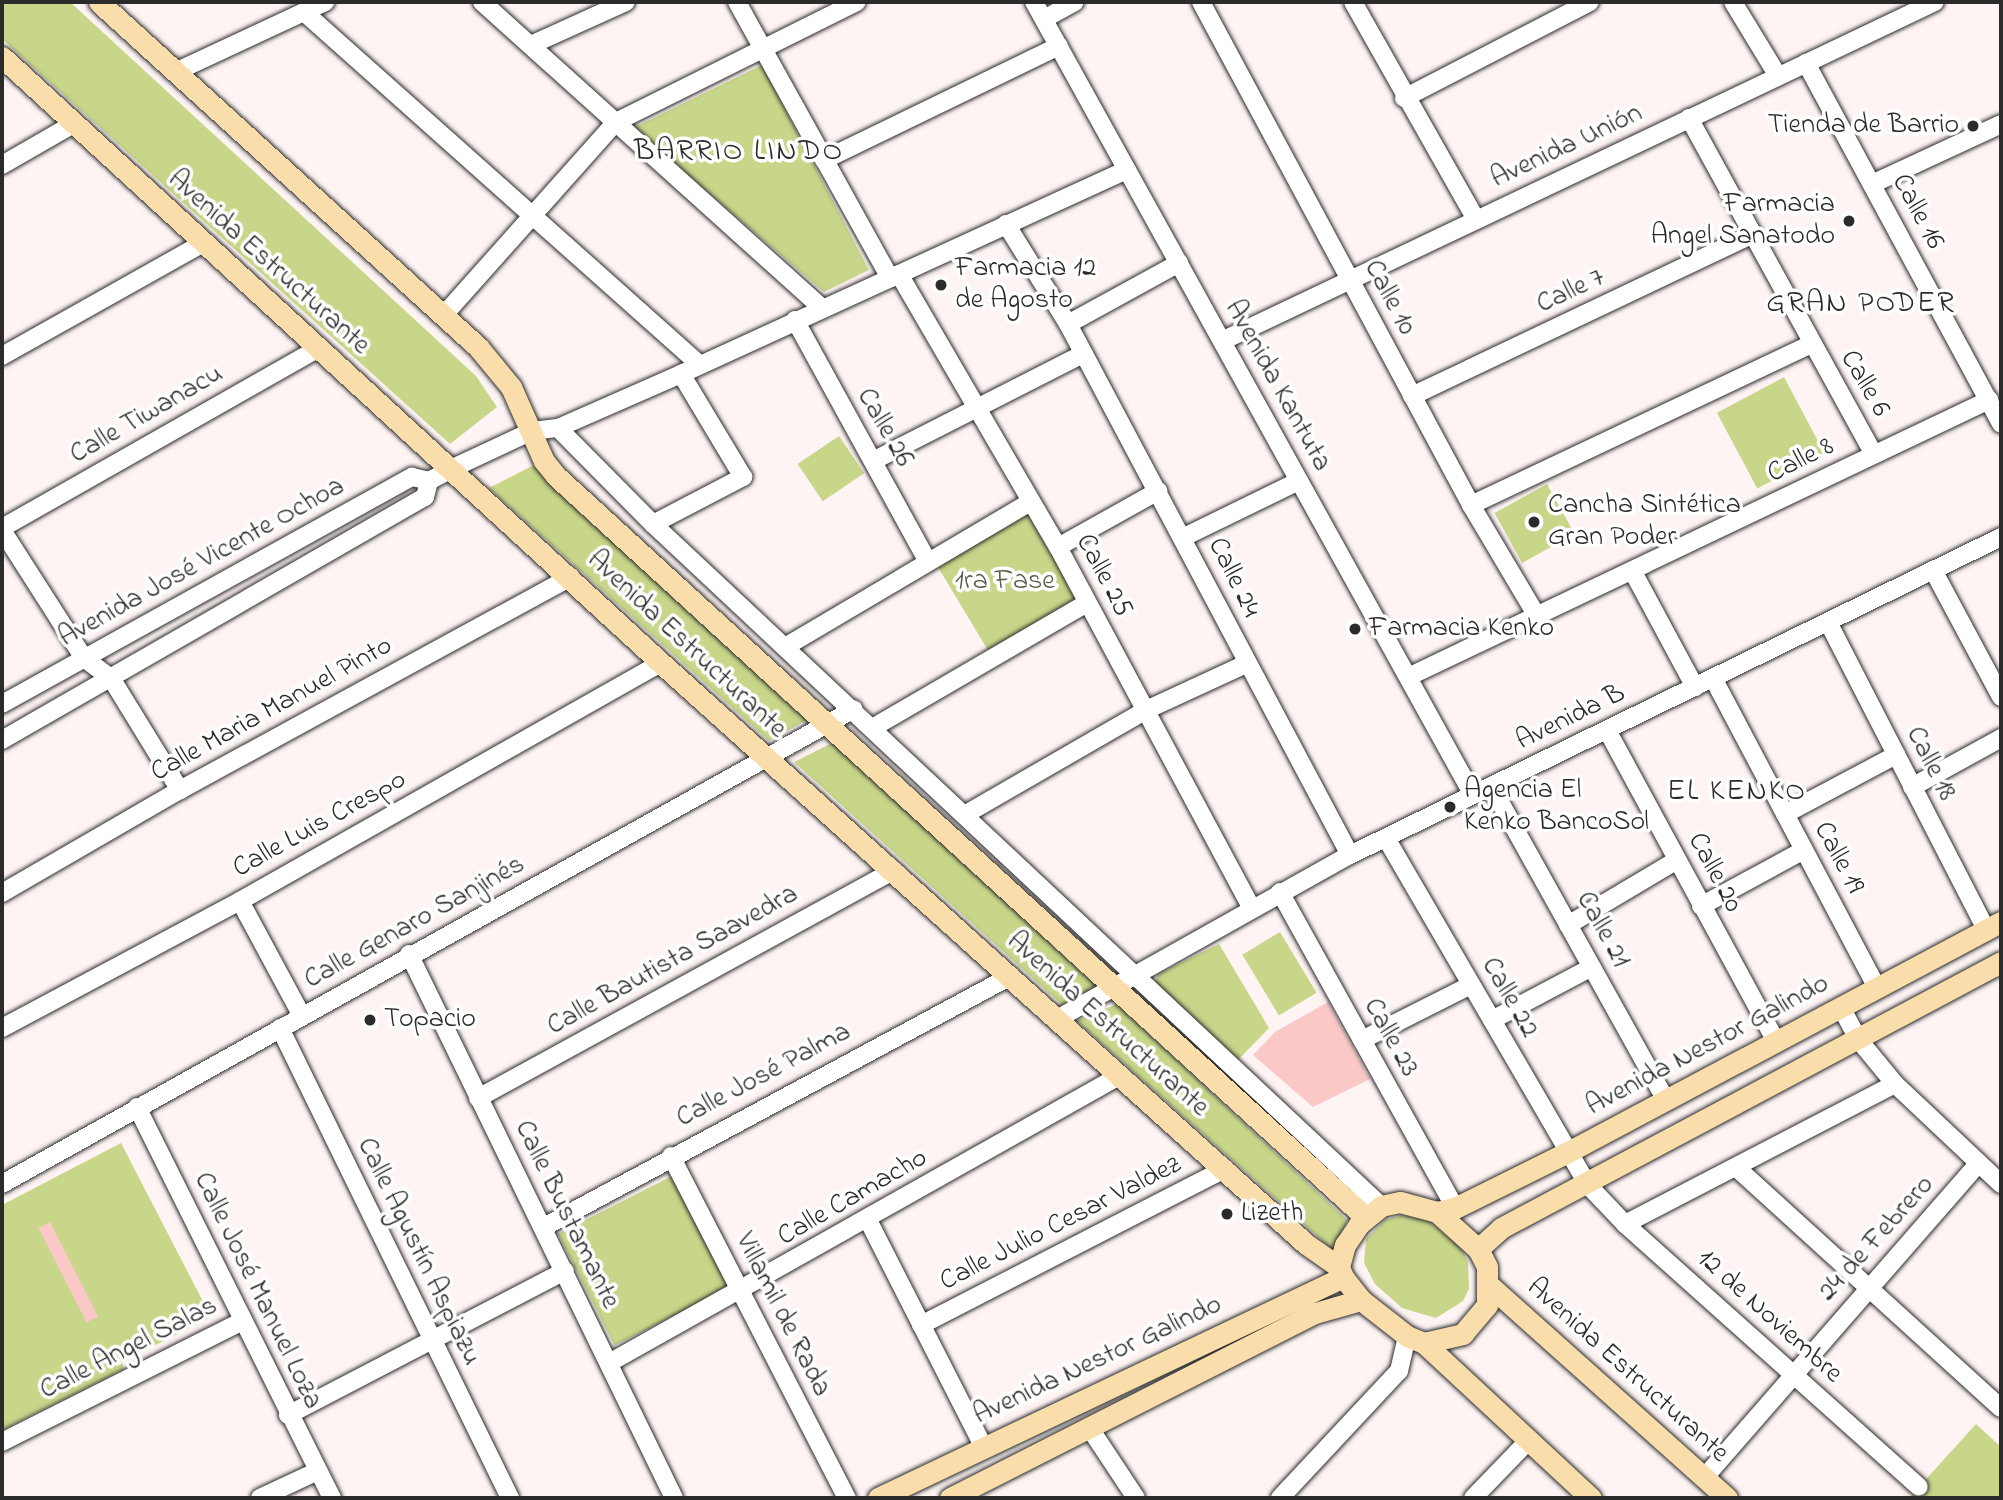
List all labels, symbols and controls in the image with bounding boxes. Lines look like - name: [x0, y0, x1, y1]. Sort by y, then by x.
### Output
- street label: Avenida Unión: [1486, 97, 1648, 197]
- place label: Tienda de Barrio: [1768, 109, 1959, 143]
- marker: Tienda de Barrio: [1965, 118, 1981, 134]
- district label: BARRIO LINDO: [635, 134, 843, 170]
- street label: Avenida Estructurante: [160, 163, 376, 363]
- street label: Calle 16: [1883, 169, 1951, 255]
- place label: Farmacia Angel Sanatodo: [1651, 188, 1835, 254]
- marker: Farmacia Angel Sanatodo: [1841, 213, 1857, 229]
- place label: Farmacia 12 de Agosto: [955, 252, 1096, 318]
- street label: Calle 10: [1355, 255, 1423, 341]
- street label: Calle 7: [1532, 262, 1610, 322]
- marker: Farmacia 12 de Agosto: [933, 277, 949, 293]
- district label: GRAN PODER: [1768, 286, 1954, 322]
- street label: Avenida Kantuta: [1216, 295, 1338, 477]
- street label: Calle 6: [1832, 345, 1896, 423]
- street label: Calle Tiwanacu: [64, 358, 230, 472]
- street label: Calle 26: [848, 382, 920, 474]
- street label: Calle 8: [1762, 431, 1840, 491]
- street label: Avenida José Vicente Ochoa: [53, 470, 351, 656]
- place label: Cancha Sintética Gran Poder: [1548, 489, 1741, 555]
- marker: Cancha Sintética Gran Poder: [1526, 514, 1542, 530]
- street label: Calle 25: [1067, 529, 1139, 623]
- street label: Calle 24: [1199, 532, 1267, 624]
- street label: Avenida Estructurante: [579, 544, 793, 746]
- park label: 1ra Fase: [955, 565, 1055, 599]
- place label: Farmacia Kenko: [1369, 612, 1554, 646]
- marker: Farmacia Kenko: [1347, 621, 1363, 637]
- street label: Calle Maria Manuel Pinto: [145, 630, 399, 790]
- street label: Avenida B: [1511, 677, 1631, 759]
- street label: Calle 18: [1897, 721, 1963, 807]
- street label: Calle Luis Crespo: [228, 764, 412, 886]
- place label: Agencia El Kenko BancoSol: [1464, 774, 1649, 840]
- district label: EL KENKO: [1668, 774, 1806, 810]
- marker: Agencia El Kenko BancoSol: [1442, 799, 1458, 815]
- street label: Calle 19: [1805, 816, 1871, 900]
- street label: Calle 20: [1679, 827, 1749, 919]
- street label: Calle Genaro Sanjinés: [299, 848, 531, 998]
- street label: Calle Bautista Saavedra: [542, 878, 804, 1044]
- street label: Calle 21: [1567, 886, 1637, 974]
- street label: Avenida Estructurante: [999, 925, 1215, 1125]
- street label: Calle 22: [1473, 952, 1545, 1044]
- street label: Avenida Nestor Galindo: [1581, 968, 1835, 1124]
- street label: Calle 23: [1355, 993, 1425, 1083]
- place label: Topacio: [384, 1003, 476, 1037]
- marker: Topacio: [362, 1012, 378, 1028]
- street label: Calle José Palma: [671, 1016, 857, 1136]
- street label: Calle Bustamante: [506, 1115, 626, 1315]
- street label: Calle Agustín Aspiazu: [348, 1133, 488, 1371]
- street label: Calle Camacho: [772, 1142, 934, 1254]
- street label: Calle Julio Cesar Valdez: [935, 1149, 1187, 1299]
- street label: Calle José Manuel Loza: [185, 1167, 329, 1415]
- street label: 24 de Febrero: [1812, 1169, 1942, 1309]
- place label: Lizeth: [1241, 1197, 1303, 1231]
- marker: Lizeth: [1219, 1206, 1235, 1222]
- street label: Villamil de Rada: [726, 1227, 838, 1403]
- street label: 12 de Noviembre: [1689, 1243, 1849, 1391]
- street label: Avenida Estructurante: [1519, 1271, 1735, 1471]
- street label: Avenida Nestor Galindo: [969, 1289, 1227, 1433]
- street label: Calle Angel Salas: [35, 1290, 223, 1408]

